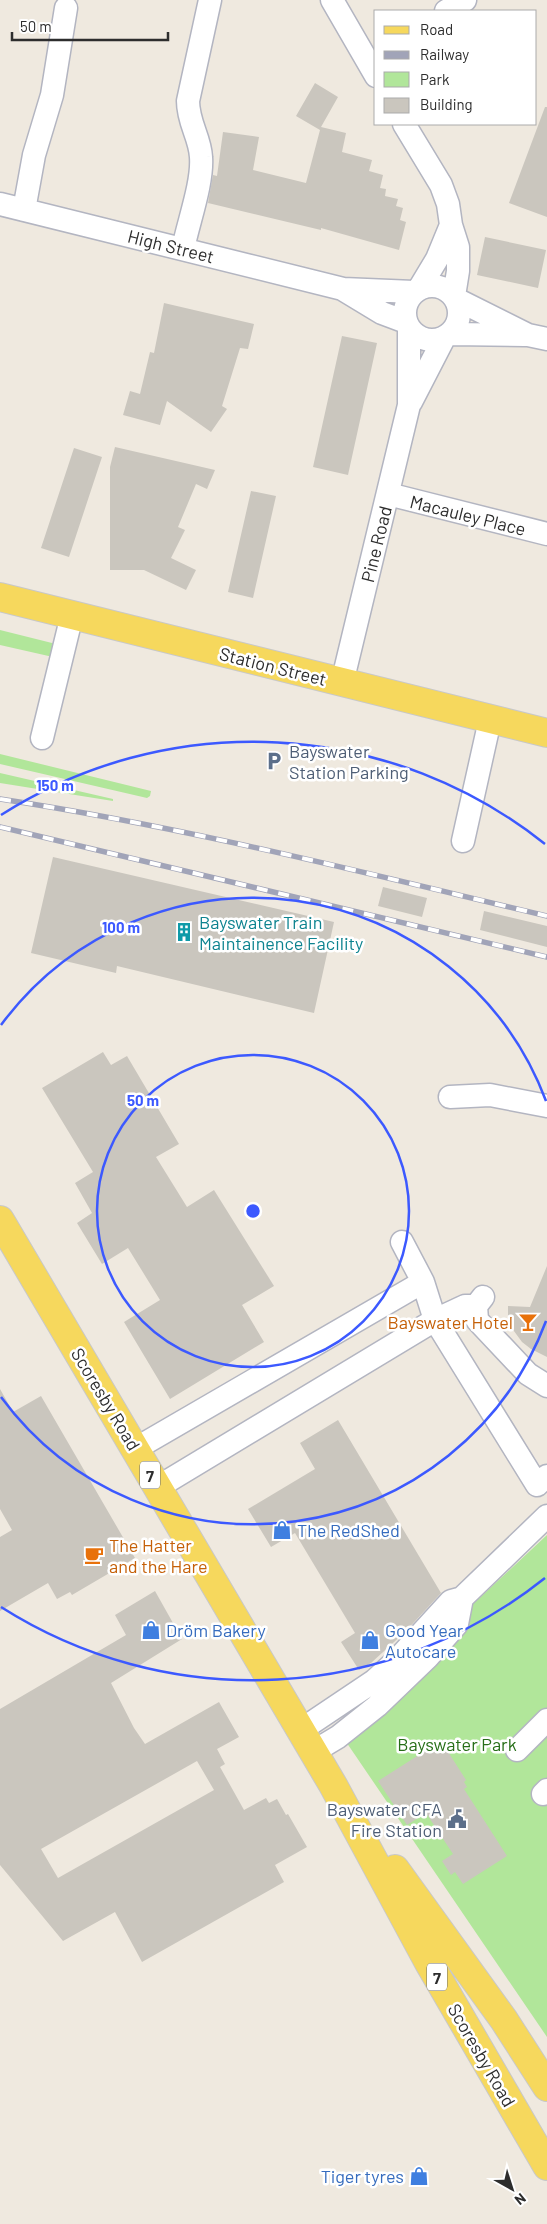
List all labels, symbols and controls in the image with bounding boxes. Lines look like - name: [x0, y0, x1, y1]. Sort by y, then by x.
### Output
- scale bar: [12, 10, 169, 42]
- legend: [374, 10, 537, 125]
- text: 50 m: [20, 17, 52, 35]
- text: Road: [420, 20, 453, 38]
- text: Railway: [420, 45, 469, 63]
- text: Park: [420, 70, 450, 88]
- text: Building: [420, 95, 473, 113]
- street label: High Street: [125, 225, 217, 267]
- street label: Macauley Place: [408, 490, 528, 540]
- street label: Pine Road: [356, 504, 396, 584]
- street label: Station Street: [217, 642, 329, 690]
- place label: Bayswater Station Parking: [289, 740, 409, 783]
- parking icon: Bayswater Station Parking: [263, 750, 285, 772]
- text: 150 m: [36, 776, 74, 794]
- place label: Bayswater Train Maintainence Facility: [199, 911, 363, 954]
- text: 100 m: [102, 918, 140, 936]
- building icon: Bayswater Train Maintainence Facility: [173, 921, 195, 943]
- text: 50 m: [127, 1091, 159, 1109]
- centre of rings: [244, 1202, 262, 1220]
- place label: Bayswater Hotel: [387, 1311, 513, 1333]
- bar icon: Bayswater Hotel: [517, 1311, 539, 1333]
- street label: Scoresby Road: [67, 1344, 145, 1454]
- road number: 7: [140, 1462, 160, 1488]
- shop icon: The RedShed: [271, 1519, 293, 1541]
- place label: The RedShed: [297, 1519, 400, 1541]
- place label: The Hatter and the Hare: [109, 1534, 208, 1577]
- cafe icon: The Hatter and the Hare: [83, 1544, 105, 1566]
- shop icon: Dröm Bakery: [140, 1619, 162, 1641]
- place label: Dröm Bakery: [166, 1619, 266, 1641]
- place label: Good Year Autocare: [385, 1619, 464, 1662]
- shop icon: Good Year Autocare: [359, 1629, 381, 1651]
- park label: Bayswater Park: [397, 1733, 517, 1755]
- place label: Bayswater CFA Fire Station: [327, 1798, 442, 1841]
- public building icon: Bayswater CFA Fire Station: [446, 1808, 468, 1830]
- road number: 7: [427, 1964, 447, 1990]
- street label: Scoresby Road: [444, 1999, 520, 2111]
- north arrow: [487, 2164, 537, 2214]
- place label: Tiger tyres: [321, 2165, 404, 2187]
- shop icon: Tiger tyres: [408, 2165, 430, 2187]
- text: N: [512, 2190, 529, 2209]

